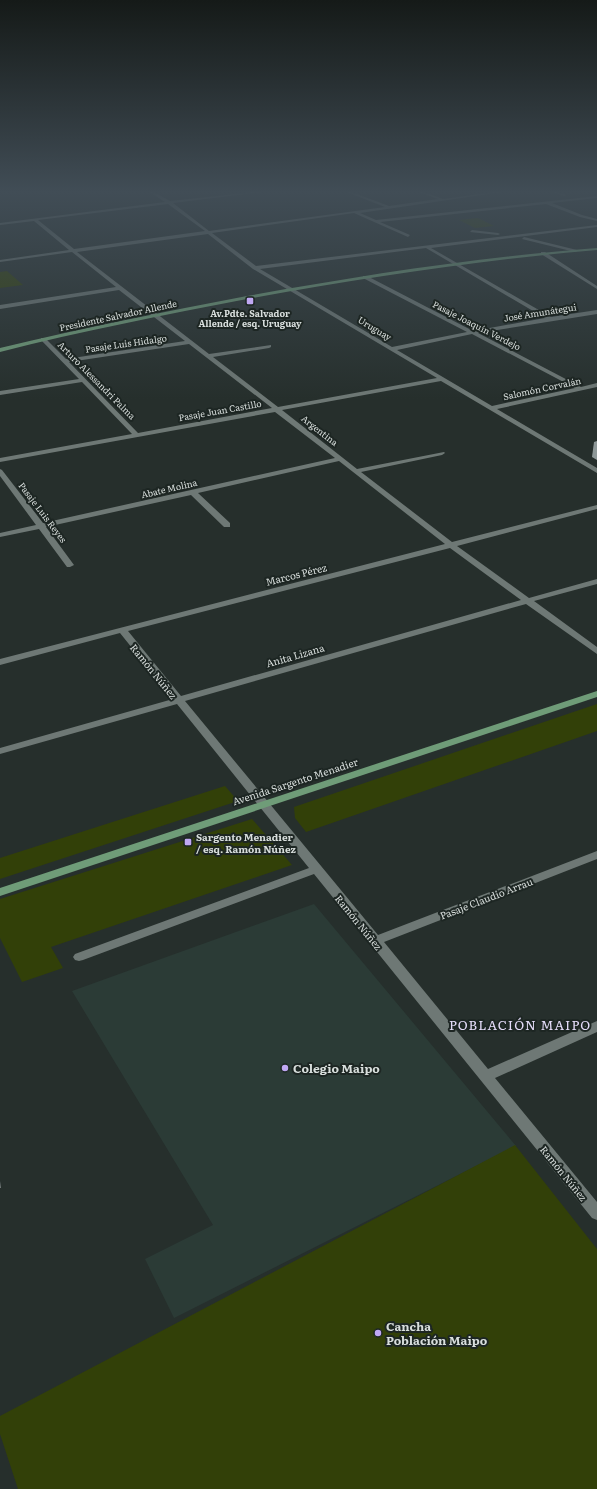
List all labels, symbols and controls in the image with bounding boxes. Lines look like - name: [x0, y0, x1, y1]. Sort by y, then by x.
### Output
- street label: Presidente Salvador Allende: [58, 296, 178, 334]
- marker: Av.Pdte. Salvador Allende / esq. Uruguay: [245, 296, 255, 306]
- street label: Pasaje Joaquín Verdejo: [430, 297, 524, 353]
- street label: José Amunátegui: [503, 299, 577, 325]
- place label: Av.Pdte. Salvador Allende / esq. Uruguay: [198, 306, 302, 330]
- street label: Uruguay: [355, 312, 395, 344]
- street label: Pasaje Luis Hidalgo: [84, 330, 168, 356]
- street label: Arturo Alessandri Palma: [55, 338, 139, 422]
- street label: Salomón Corvalán: [502, 373, 582, 403]
- street label: Pasaje Juan Castillo: [177, 396, 263, 424]
- street label: Argentina: [299, 411, 341, 449]
- street label: Abate Molina: [139, 475, 199, 501]
- street label: Pasaje Luis Reyes: [16, 479, 70, 545]
- street label: Marcos Pérez: [264, 559, 328, 589]
- street label: Anita Lizana: [264, 639, 326, 670]
- street label: Ramón Núñez: [127, 640, 181, 702]
- street label: Avenida Sargento Menadier: [230, 753, 360, 808]
- place label: Sargento Menadier / esq. Ramón Núñez: [196, 829, 297, 856]
- marker: Sargento Menadier / esq. Ramón Núñez: [183, 837, 193, 847]
- street label: Pasaje Claudio Arrau: [437, 873, 535, 923]
- street label: Ramón Núñez: [332, 891, 386, 953]
- district label: POBLACIÓN MAIPO: [449, 1015, 591, 1034]
- place label: Colegio Maipo: [293, 1059, 380, 1077]
- marker: Colegio Maipo: [280, 1063, 290, 1073]
- street label: Ramón Núñez: [537, 1142, 591, 1204]
- place label: Cancha Población Maipo: [386, 1317, 488, 1349]
- marker: Cancha Población Maipo: [373, 1328, 383, 1338]

